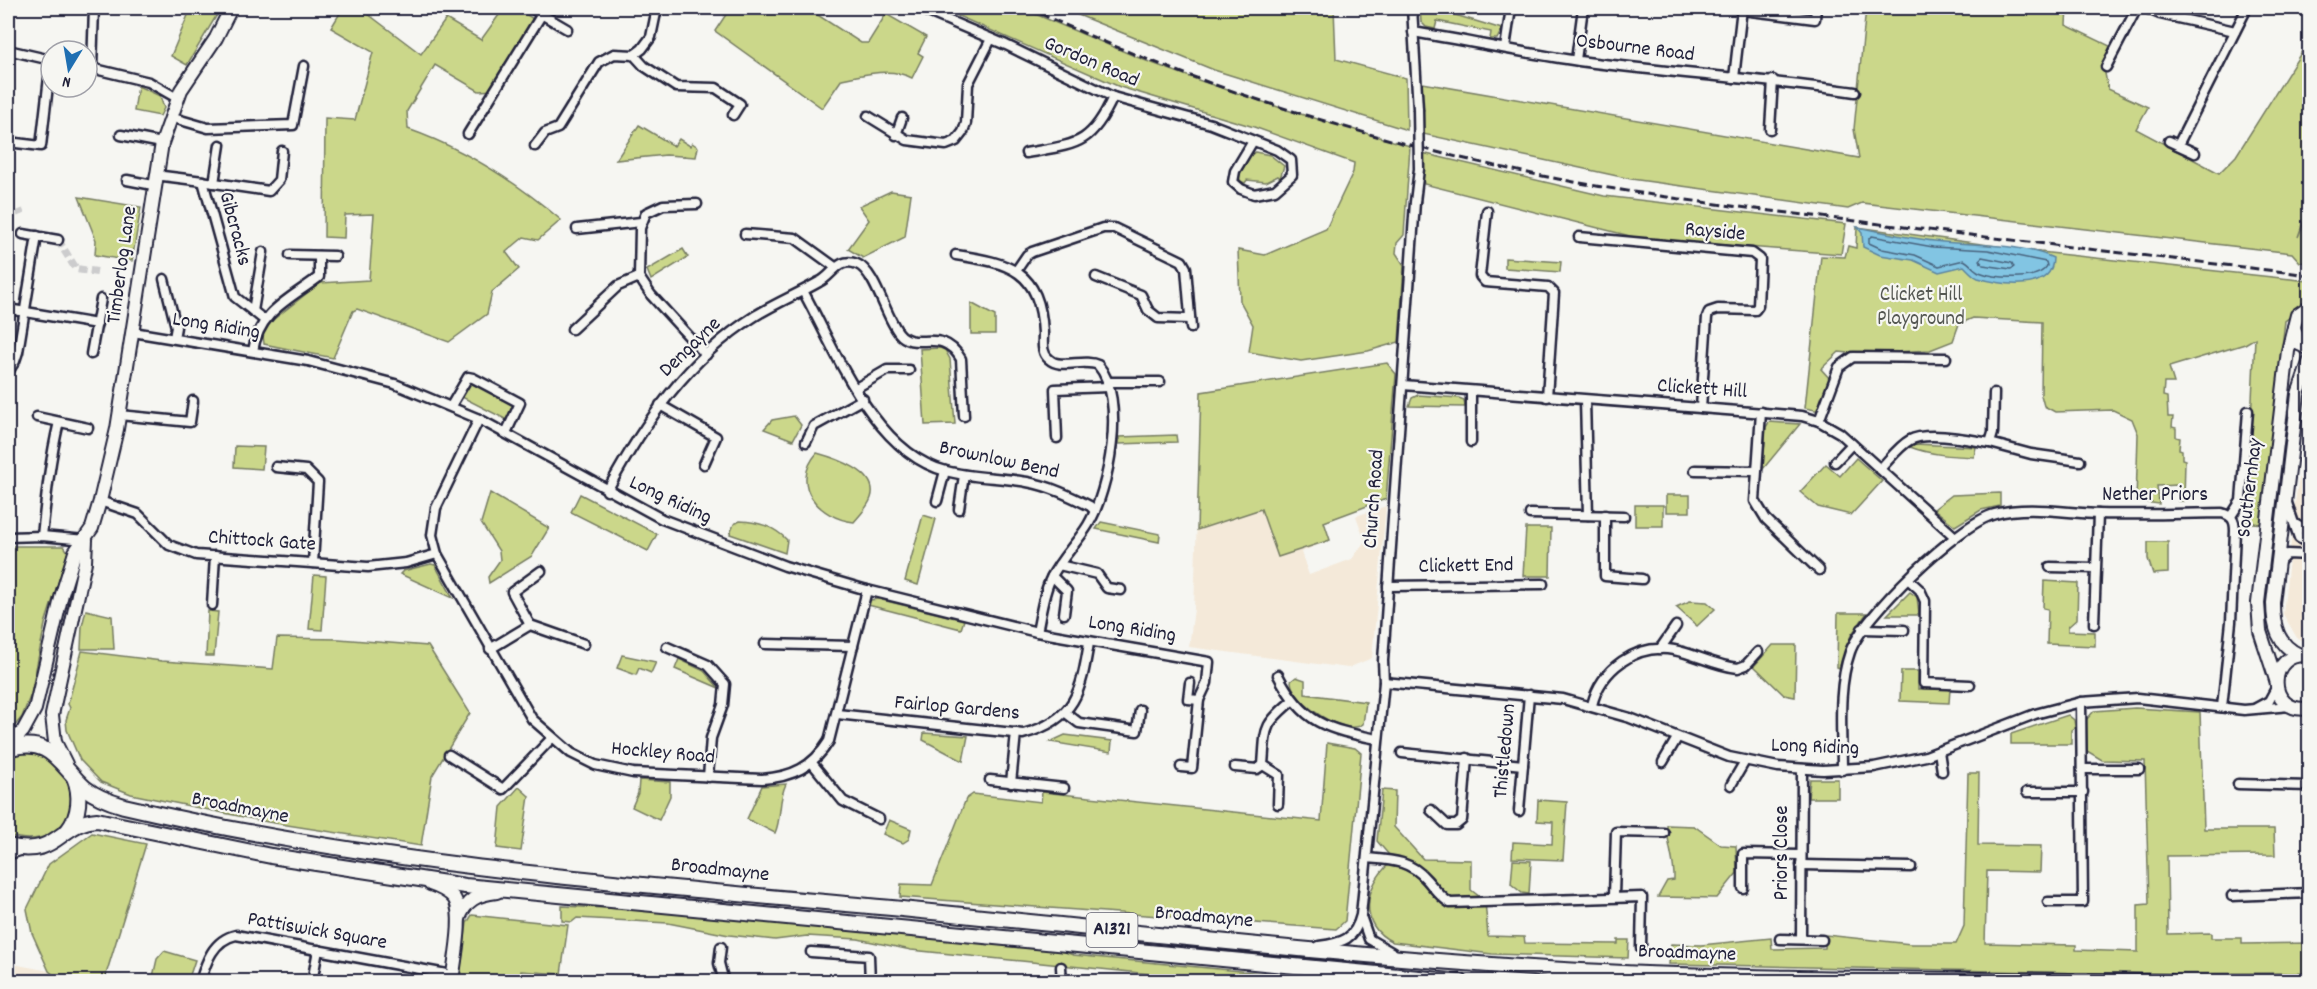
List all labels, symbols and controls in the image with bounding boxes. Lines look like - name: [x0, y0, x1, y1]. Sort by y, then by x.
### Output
- street label: Osbourne Road: [1574, 27, 1696, 71]
- street label: Gordon Road: [1039, 30, 1143, 96]
- north arrow: [39, 39, 99, 99]
- text: N: [60, 69, 73, 93]
- street label: Gibcracks: [210, 189, 258, 269]
- street label: Timberlog Lane: [100, 204, 146, 326]
- street label: Rayside: [1684, 215, 1746, 251]
- park label: Clicket Hill Playground: [1877, 281, 1965, 335]
- street label: Long Riding: [170, 305, 262, 349]
- street label: Dengayne: [653, 311, 729, 385]
- street label: Clickett Hill: [1656, 372, 1748, 408]
- street label: Brownlow Bend: [936, 434, 1062, 488]
- street label: Southernhay: [2230, 436, 2272, 539]
- street label: Church Road: [1357, 449, 1393, 549]
- street label: Long Riding: [624, 469, 716, 533]
- street label: Nether Priors: [2102, 481, 2208, 511]
- street label: Chittock Gate: [207, 523, 317, 561]
- street label: Clickett End: [1418, 551, 1514, 583]
- street label: Long Riding: [1086, 608, 1178, 652]
- street label: Fairlop Gardens: [893, 689, 1021, 729]
- street label: Thistledown: [1487, 702, 1525, 800]
- street label: Long Riding: [1770, 731, 1860, 765]
- street label: Hockley Road: [610, 735, 716, 773]
- street label: Broadmayne: [189, 785, 291, 833]
- street label: Priors Close: [1768, 806, 1798, 900]
- street label: Broadmayne: [669, 851, 771, 891]
- street label: Broadmayne: [1154, 899, 1254, 937]
- street label: Pattiswick Square: [245, 905, 389, 959]
- road number: A1321: [1086, 913, 1138, 947]
- street label: Broadmayne: [1637, 937, 1737, 971]

